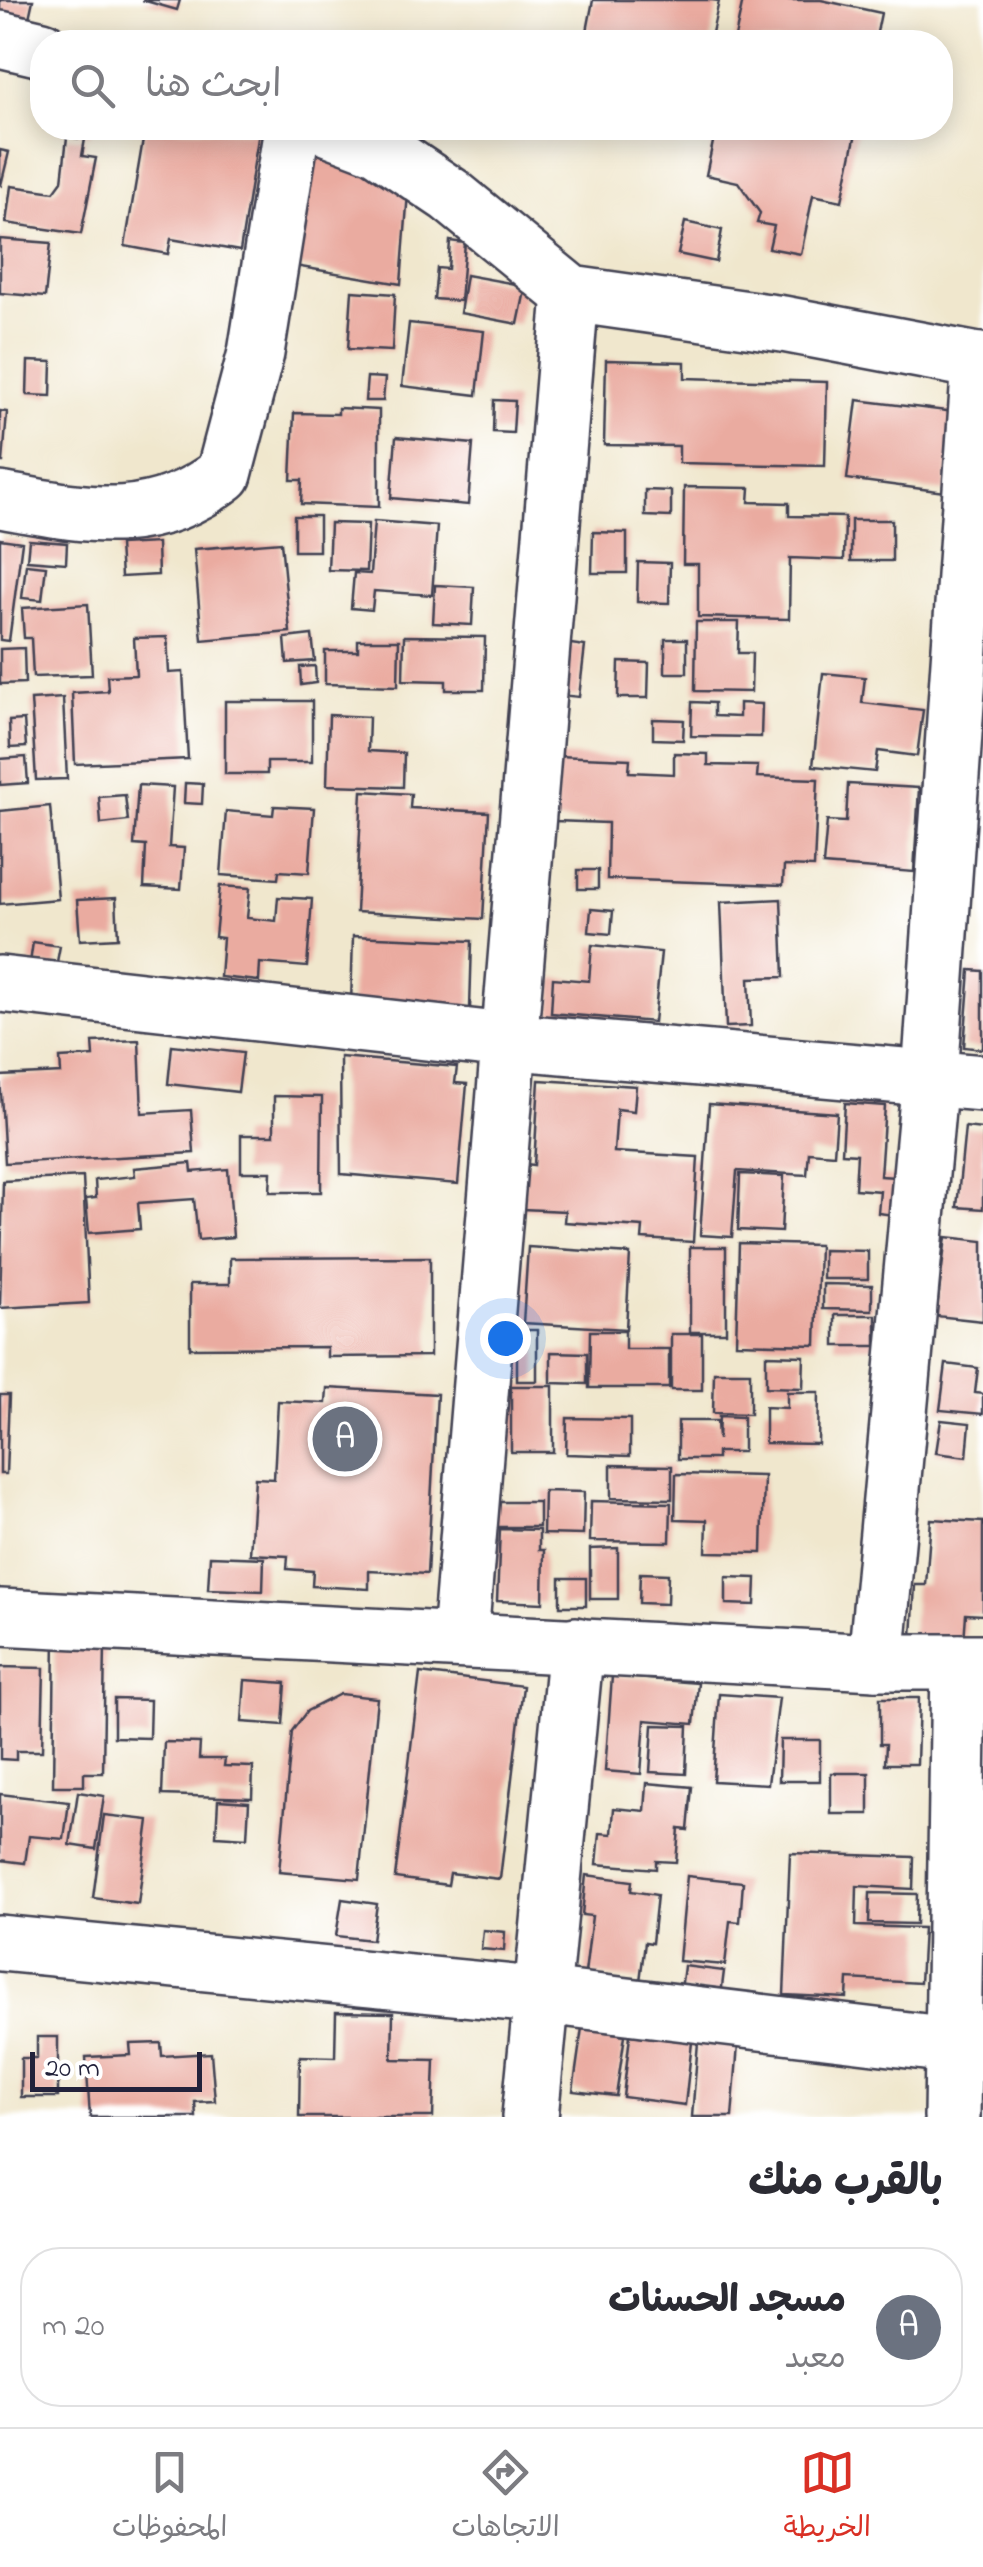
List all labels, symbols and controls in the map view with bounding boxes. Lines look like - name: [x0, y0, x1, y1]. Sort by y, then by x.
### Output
- search box: [30, 30, 953, 140]
- icon: search: [65, 58, 120, 113]
- text: ابحث هنا: [145, 59, 282, 115]
- your location: [480, 1313, 531, 1364]
- pin: A: [312, 1402, 378, 1476]
- scale bar: [30, 2047, 202, 2092]
- text: 20 m: [45, 2049, 100, 2090]
- text: بالقرب منك: [748, 2153, 943, 2214]
- text: مسجد الحسنات: [608, 2274, 846, 2330]
- text: 20 m: [42, 2304, 105, 2351]
- text: A: [899, 2304, 918, 2351]
- text: معبد: [785, 2336, 846, 2383]
- tab: المحفوظات: [112, 2445, 227, 2551]
- tab: الاتجاهات: [451, 2445, 560, 2551]
- tab: الخريطة: [784, 2445, 871, 2551]

